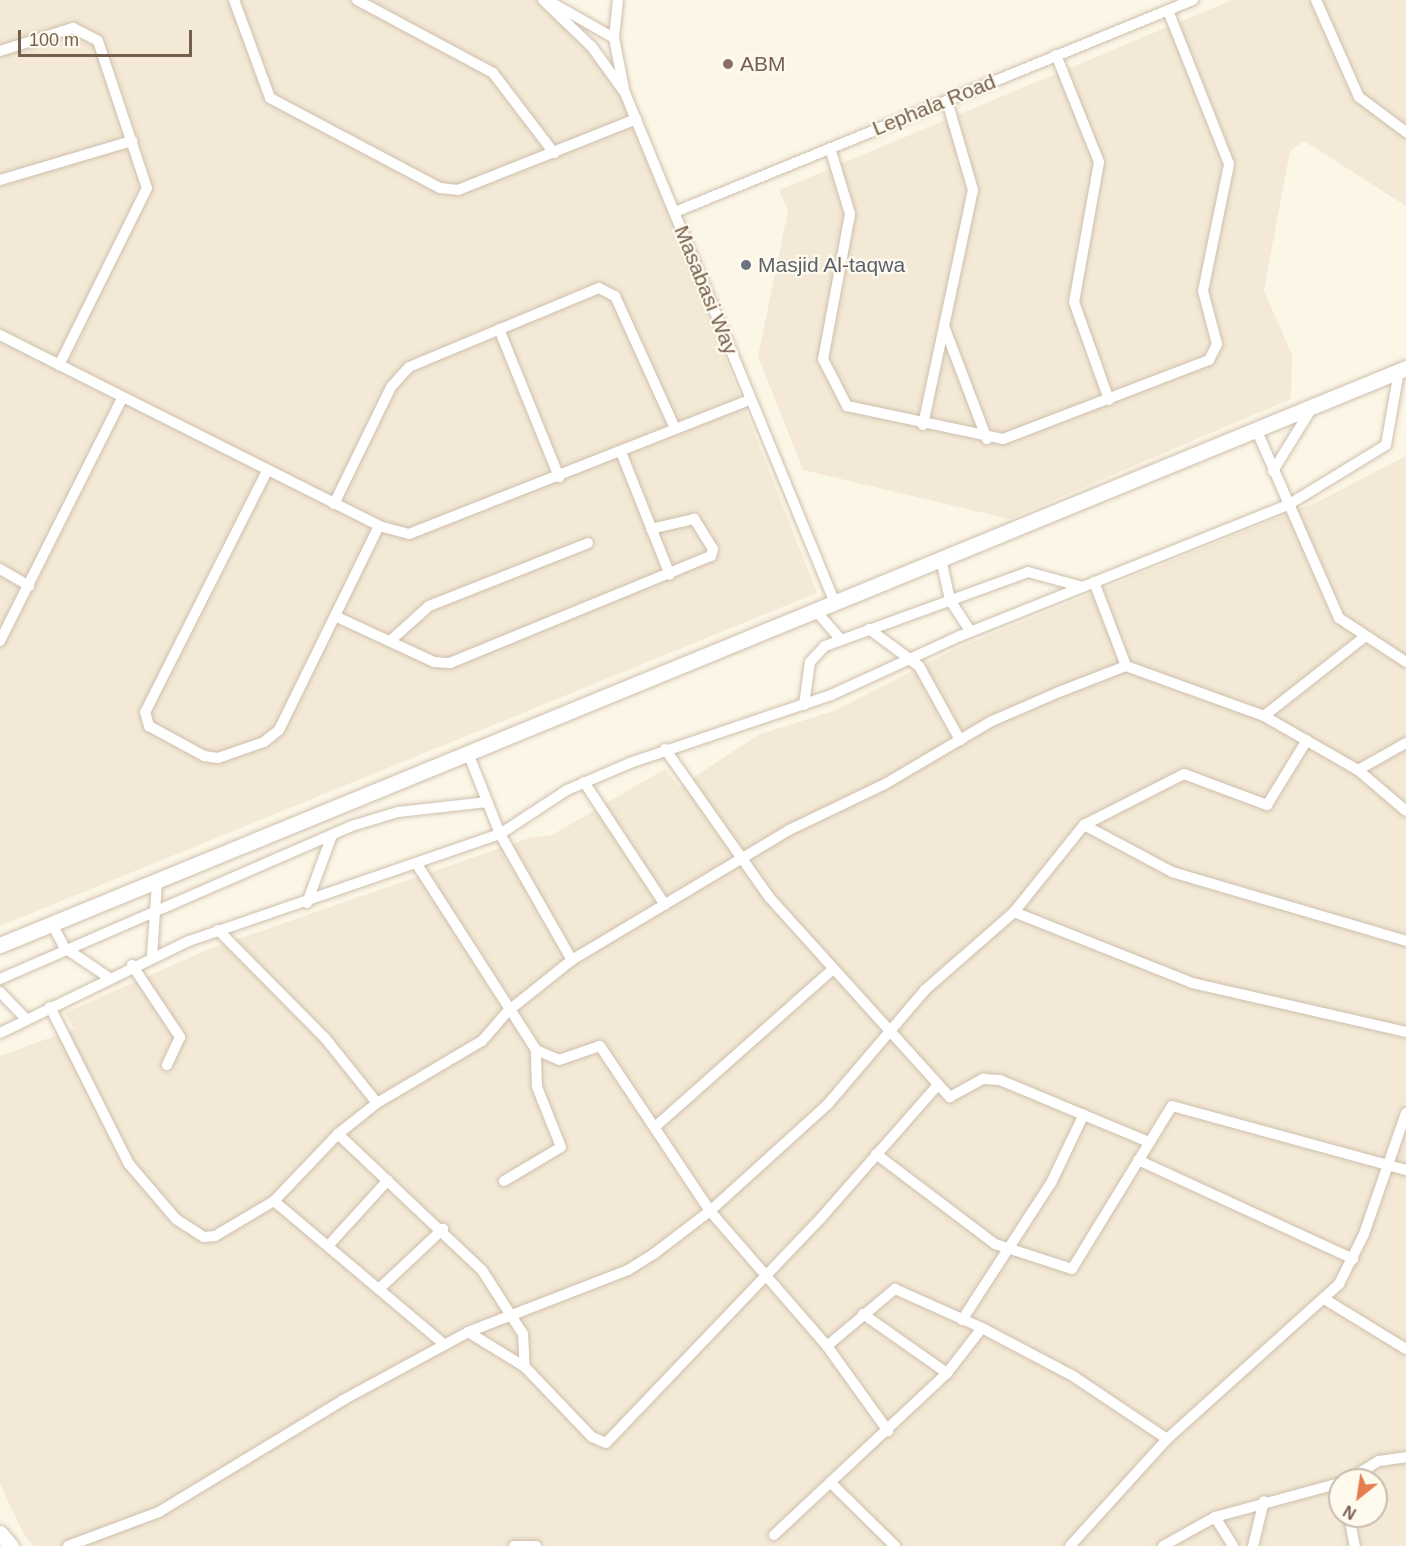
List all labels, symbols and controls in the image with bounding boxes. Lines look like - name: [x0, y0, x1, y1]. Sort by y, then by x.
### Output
- scale bar: [21, 18, 195, 56]
- text: 100 m: [29, 30, 79, 50]
- place label: ABM: [740, 51, 786, 77]
- marker: ABM: [721, 57, 735, 71]
- street label: Lephala Road: [869, 69, 999, 141]
- street label: Masabasi Way: [669, 222, 743, 358]
- place label: Masjid Al-taqwa: [758, 252, 906, 278]
- marker: Masjid Al-taqwa: [739, 258, 753, 272]
- north arrow: [1328, 1468, 1388, 1528]
- text: N: [1340, 1502, 1359, 1523]

